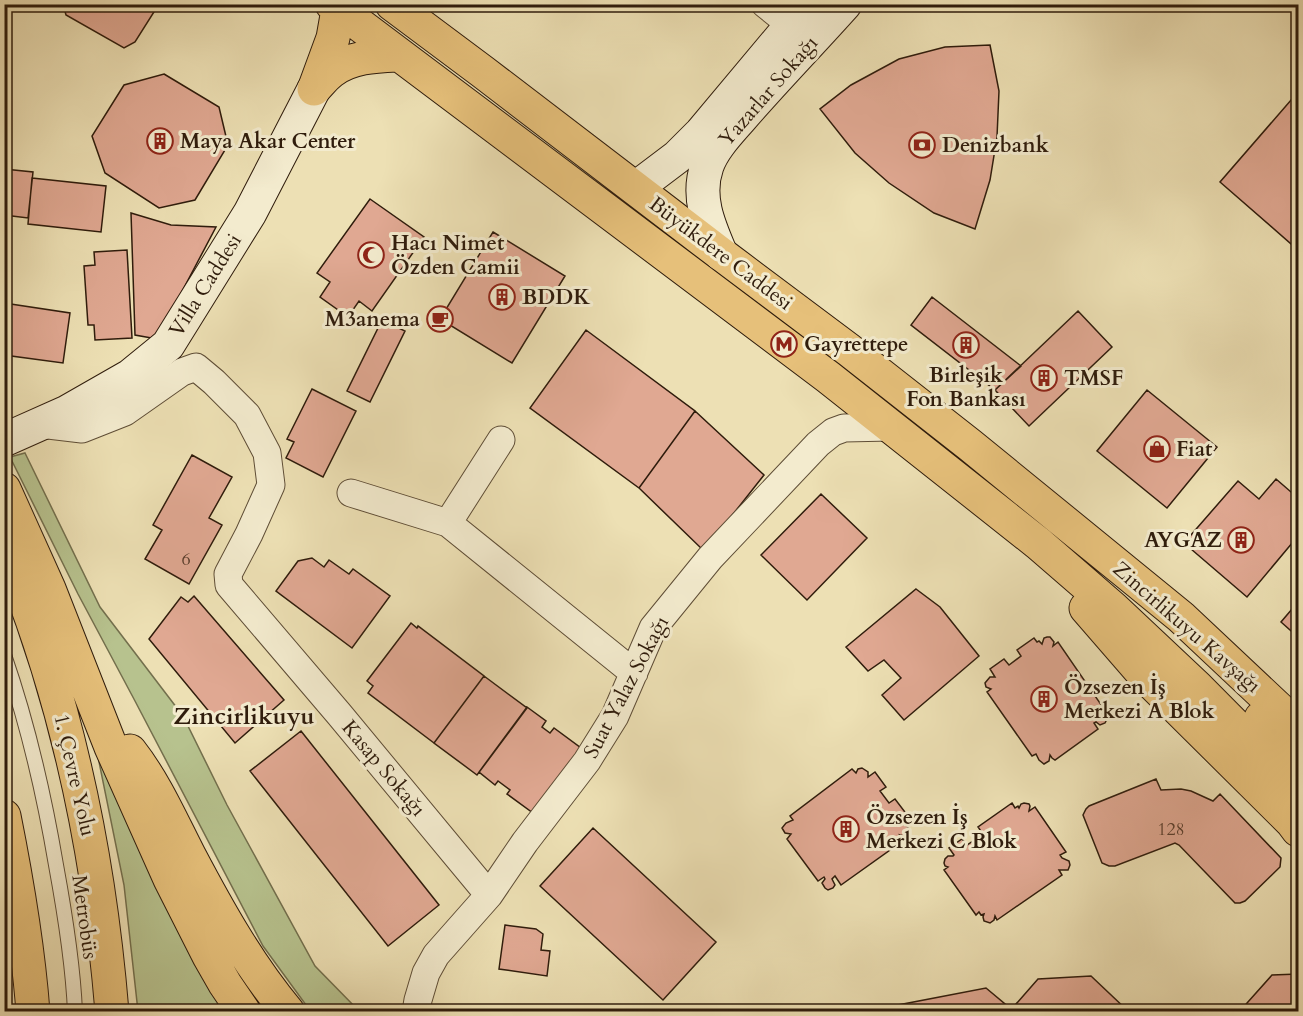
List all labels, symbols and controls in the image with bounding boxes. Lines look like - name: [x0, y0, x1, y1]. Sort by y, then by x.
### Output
- street label: Yazarlar Sokağı: [712, 30, 825, 153]
- building icon: Maya Akar Center: [145, 126, 175, 156]
- place label: Maya Akar Center: [180, 127, 356, 156]
- bank icon: Denizbank: [907, 130, 937, 160]
- place label: Denizbank: [942, 131, 1049, 160]
- street label: Büyükdere Caddesi: [643, 190, 799, 317]
- street label: Villa Caddesi: [162, 228, 249, 342]
- place label: Hacı Nimet Özden Camii: [391, 229, 520, 282]
- mosque icon: Hacı Nimet Özden Camii: [356, 240, 386, 270]
- building icon: BDDK: [487, 282, 517, 312]
- place label: BDDK: [522, 283, 590, 312]
- cafe icon: M3anema: [425, 304, 455, 334]
- place label: M3anema: [325, 305, 421, 334]
- metro station icon: Gayrettepe: [769, 329, 799, 359]
- place label: Gayrettepe: [804, 330, 908, 359]
- building icon: Birleşik Fon Bankası: [951, 330, 981, 360]
- place label: Birleşik Fon Bankası: [906, 361, 1026, 414]
- building icon: TMSF: [1029, 363, 1059, 393]
- place label: TMSF: [1064, 364, 1123, 393]
- shop icon: Fiat: [1142, 434, 1172, 464]
- place label: Fiat: [1176, 435, 1213, 464]
- building icon: AYGAZ: [1226, 525, 1256, 555]
- place label: AYGAZ: [1144, 526, 1222, 555]
- house number: 6: [181, 547, 191, 572]
- street label: Zincirlikuyu Kavşağı: [1106, 555, 1267, 700]
- street label: Suat Yalaz Sokağı: [577, 611, 676, 764]
- place label: Özsezen İş Merkezi A Blok: [1064, 673, 1215, 726]
- building icon: Özsezen İş Merkezi A Blok: [1029, 684, 1059, 714]
- district label: Zincirlikuyu: [173, 700, 315, 733]
- street label: 1. Çevre Yolu: [46, 711, 103, 839]
- street label: Kasap Sokağı: [335, 714, 433, 823]
- place label: Özsezen İş Merkezi C Blok: [866, 803, 1017, 856]
- building icon: Özsezen İş Merkezi C Blok: [831, 814, 861, 844]
- house number: 128: [1157, 817, 1185, 842]
- street label: Metrobüs: [64, 873, 105, 961]

